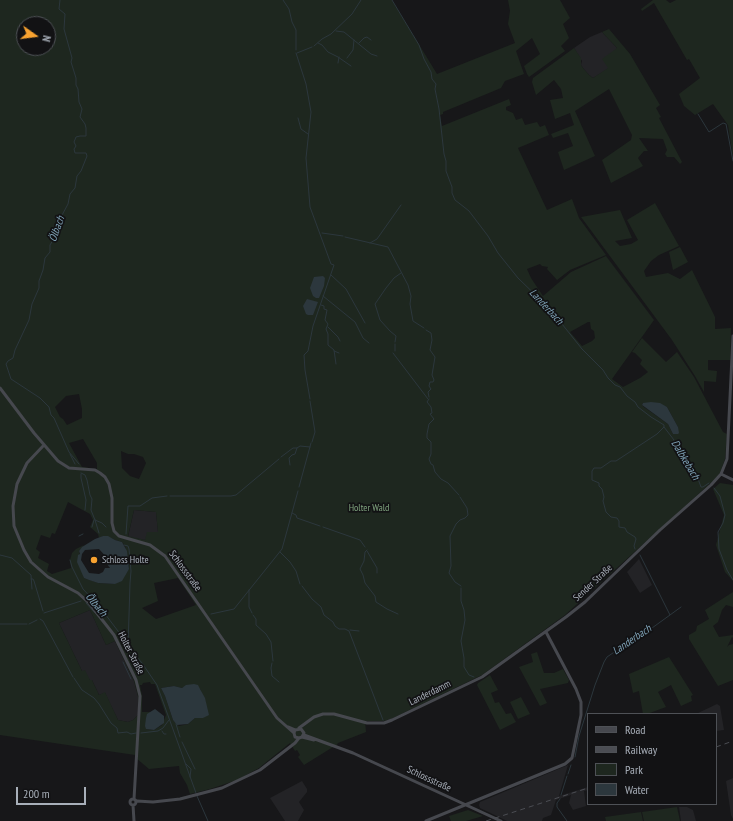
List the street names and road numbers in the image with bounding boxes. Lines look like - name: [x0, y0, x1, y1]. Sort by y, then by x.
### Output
- street label: Schlossstraße: [166, 548, 204, 594]
- street label: Sender Straße: [571, 562, 615, 604]
- street label: Holter Straße: [115, 630, 147, 676]
- street label: Landerdamm: [407, 678, 453, 708]
- street label: Schlossstraße: [405, 764, 453, 794]

